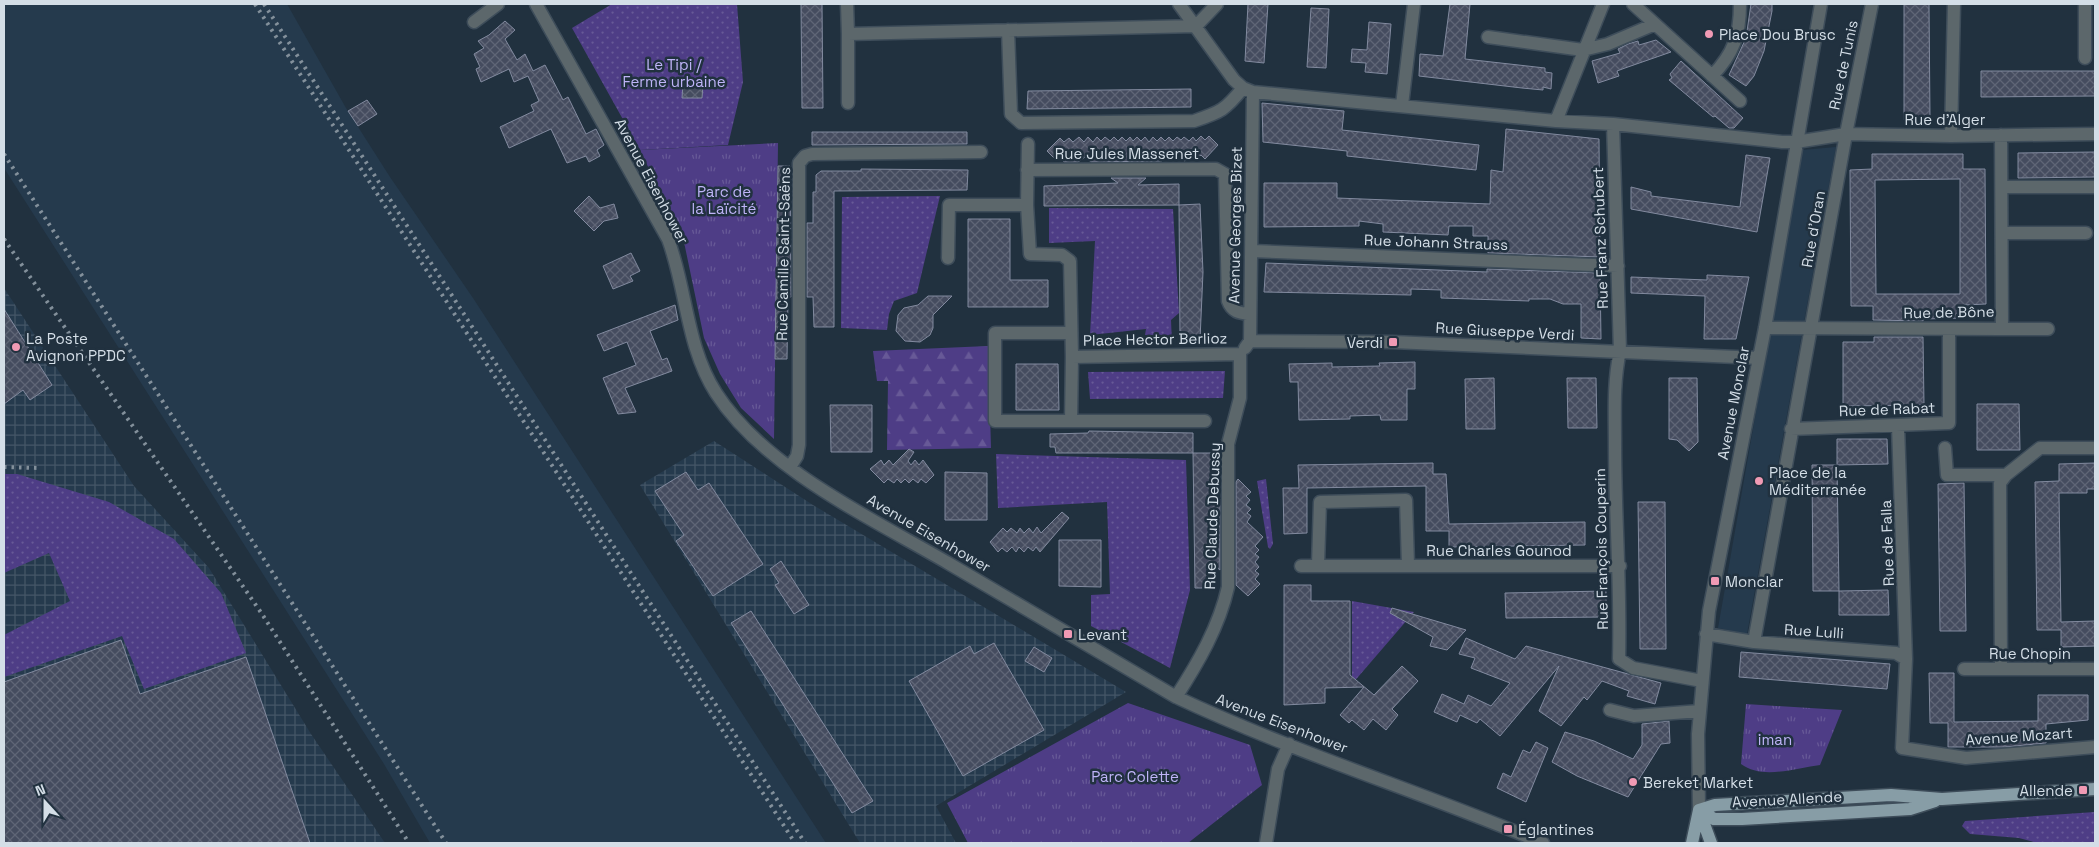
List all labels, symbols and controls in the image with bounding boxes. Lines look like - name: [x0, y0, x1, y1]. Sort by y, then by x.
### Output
- street label: Rue de Tunis: [1824, 18, 1862, 111]
- place label: Place Dou Brusc: [1719, 25, 1836, 44]
- marker: Place Dou Brusc: [1703, 28, 1715, 40]
- park label: Le Tipi / Ferme urbaine: [622, 55, 726, 91]
- street label: Rue d'Alger: [1905, 110, 1986, 129]
- street label: Avenue Eisenhower: [611, 115, 693, 247]
- street label: Rue Jules Massenet: [1055, 144, 1199, 163]
- street label: Avenue Georges Bizet: [1224, 146, 1246, 304]
- street label: Rue Camille Saint-Saëns: [772, 167, 794, 341]
- street label: Rue Franz Schubert: [1588, 167, 1612, 309]
- park label: Parc de la Laïcité: [692, 182, 757, 218]
- street label: Rue d'Oran: [1797, 189, 1829, 269]
- street label: Rue Johann Strauss: [1364, 230, 1508, 254]
- street label: Rue de Bône: [1903, 302, 1995, 322]
- street label: Rue Giuseppe Verdi: [1435, 318, 1575, 344]
- street label: Place Hector Berlioz: [1083, 328, 1227, 350]
- place label: La Poste Avignon PPDC: [26, 329, 126, 365]
- place label: Verdi: [1347, 333, 1383, 352]
- marker: Verdi: [1387, 336, 1399, 348]
- marker: La Poste Avignon PPDC: [10, 341, 22, 353]
- street label: Avenue Monclar: [1713, 344, 1753, 461]
- street label: Rue de Rabat: [1838, 398, 1936, 420]
- street label: Rue Claude Debussy: [1200, 442, 1224, 590]
- place label: Place de la Méditerranée: [1769, 463, 1866, 499]
- street label: Rue François Couperin: [1590, 468, 1612, 630]
- marker: Place de la Méditerranée: [1753, 475, 1765, 487]
- street label: Avenue Eisenhower: [864, 490, 995, 576]
- street label: Rue de Falla: [1876, 499, 1898, 586]
- street label: Rue Charles Gounod: [1426, 541, 1572, 560]
- place label: Monclar: [1725, 572, 1784, 591]
- marker: Monclar: [1709, 575, 1721, 587]
- street label: Rue Lulli: [1784, 619, 1844, 643]
- place label: Levant: [1078, 625, 1127, 644]
- marker: Levant: [1062, 628, 1074, 640]
- street label: Rue Chopin: [1989, 644, 2071, 663]
- street label: Avenue Eisenhower: [1213, 689, 1351, 757]
- street label: Avenue Mozart: [1965, 723, 2074, 749]
- park label: iman: [1758, 730, 1792, 749]
- park label: Parc Colette: [1091, 767, 1179, 786]
- place label: Bereket Market: [1643, 773, 1754, 792]
- marker: Bereket Market: [1627, 776, 1639, 788]
- north arrow: [20, 777, 70, 827]
- text: N: [33, 780, 48, 800]
- place label: Allende: [2020, 781, 2073, 800]
- marker: Allende: [2077, 784, 2089, 796]
- street label: Avenue Allende: [1732, 787, 1843, 811]
- place label: Églantines: [1518, 820, 1594, 839]
- marker: Églantines: [1502, 823, 1514, 835]

